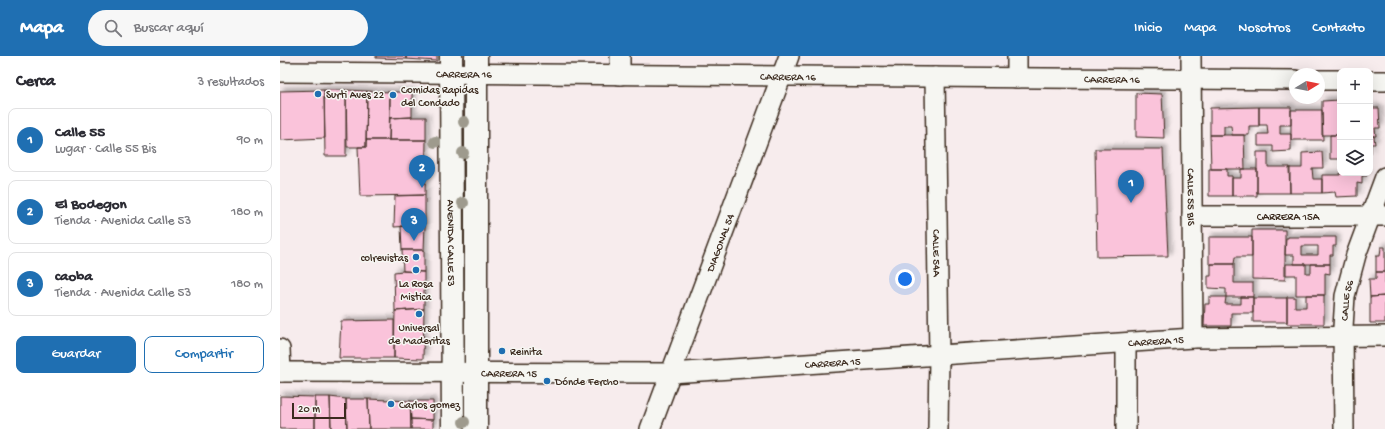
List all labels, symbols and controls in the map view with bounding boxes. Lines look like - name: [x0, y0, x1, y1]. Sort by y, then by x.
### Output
- search box: [88, 10, 368, 46]
- text: Mapa: [20, 17, 64, 40]
- icon: search: [102, 17, 124, 39]
- text: Buscar aquí: [134, 19, 204, 37]
- text: Inicio: [1134, 20, 1162, 37]
- text: Mapa: [1184, 20, 1216, 37]
- text: Nosotros: [1238, 20, 1290, 37]
- text: Contacto: [1312, 20, 1365, 37]
- north arrow: [1289, 68, 1325, 104]
- map controls: [1337, 68, 1373, 176]
- button: +: [1337, 68, 1373, 104]
- street label: CARRERA 16: [436, 69, 492, 82]
- text: Cerca: [16, 72, 55, 92]
- street label: CARRERA 16: [760, 72, 816, 84]
- street label: CARRERA 16: [1084, 74, 1140, 87]
- text: 3 resultados: [197, 75, 264, 90]
- place label: Comidas Rapidas del Condado: [401, 85, 479, 110]
- marker: Surti Aves 22: [313, 89, 323, 99]
- place label: Surti Aves 22: [326, 90, 385, 102]
- marker: Comidas Rapidas del Condado: [388, 90, 398, 100]
- button: −: [1337, 104, 1373, 140]
- text: Calle 55: [55, 124, 105, 142]
- text: 1: [27, 133, 33, 148]
- text: 90 m: [237, 133, 263, 148]
- button: layers: [1337, 140, 1373, 176]
- text: Lugar · Calle 55 Bis: [55, 142, 156, 157]
- pin: 2: [409, 155, 435, 188]
- street label: CALLE 55 BIS: [1184, 168, 1196, 227]
- pin: 1: [1118, 170, 1144, 203]
- text: El Bodegon: [55, 196, 127, 214]
- street label: AVENIDA CALLE 53: [444, 199, 456, 287]
- text: 2: [27, 205, 33, 220]
- text: 180 m: [231, 205, 263, 220]
- pin: 3: [401, 208, 427, 241]
- street label: DIAGONAL 54: [705, 212, 738, 275]
- street label: CARRERA 15A: [1257, 212, 1320, 224]
- text: Tienda · Avenida Calle 53: [55, 214, 191, 229]
- street label: CALLE 54A: [929, 229, 942, 277]
- marker: colrevistas: [411, 252, 421, 262]
- place label: colrevistas: [361, 253, 409, 265]
- marker: La Rosa Mistica: [411, 265, 421, 275]
- text: caoba: [55, 268, 92, 286]
- your location: [895, 269, 915, 289]
- text: 3: [27, 277, 33, 292]
- text: 180 m: [231, 277, 263, 292]
- place label: La Rosa Mistica: [399, 279, 434, 304]
- street label: CALLE 56: [1339, 279, 1357, 321]
- text: Tienda · Avenida Calle 53: [55, 286, 191, 301]
- marker: Universal de Maderitas: [414, 309, 424, 319]
- place label: Universal de Maderitas: [388, 323, 451, 348]
- street label: CARRERA 15: [1128, 335, 1185, 350]
- button: Guardar: [16, 336, 136, 373]
- button: Compartir: [144, 336, 264, 373]
- marker: Reinita: [497, 346, 507, 356]
- place label: Reinita: [510, 347, 543, 359]
- street label: CARRERA 15: [804, 356, 861, 372]
- street label: CARRERA 15: [481, 369, 537, 381]
- marker: Dónde Fercho: [542, 376, 552, 386]
- place label: Dónde Fercho: [554, 377, 619, 389]
- marker: Carlos gomez: [386, 399, 396, 409]
- place label: Carlos gomez: [399, 400, 461, 412]
- scale bar: [292, 401, 346, 420]
- text: 20 m: [298, 404, 320, 416]

